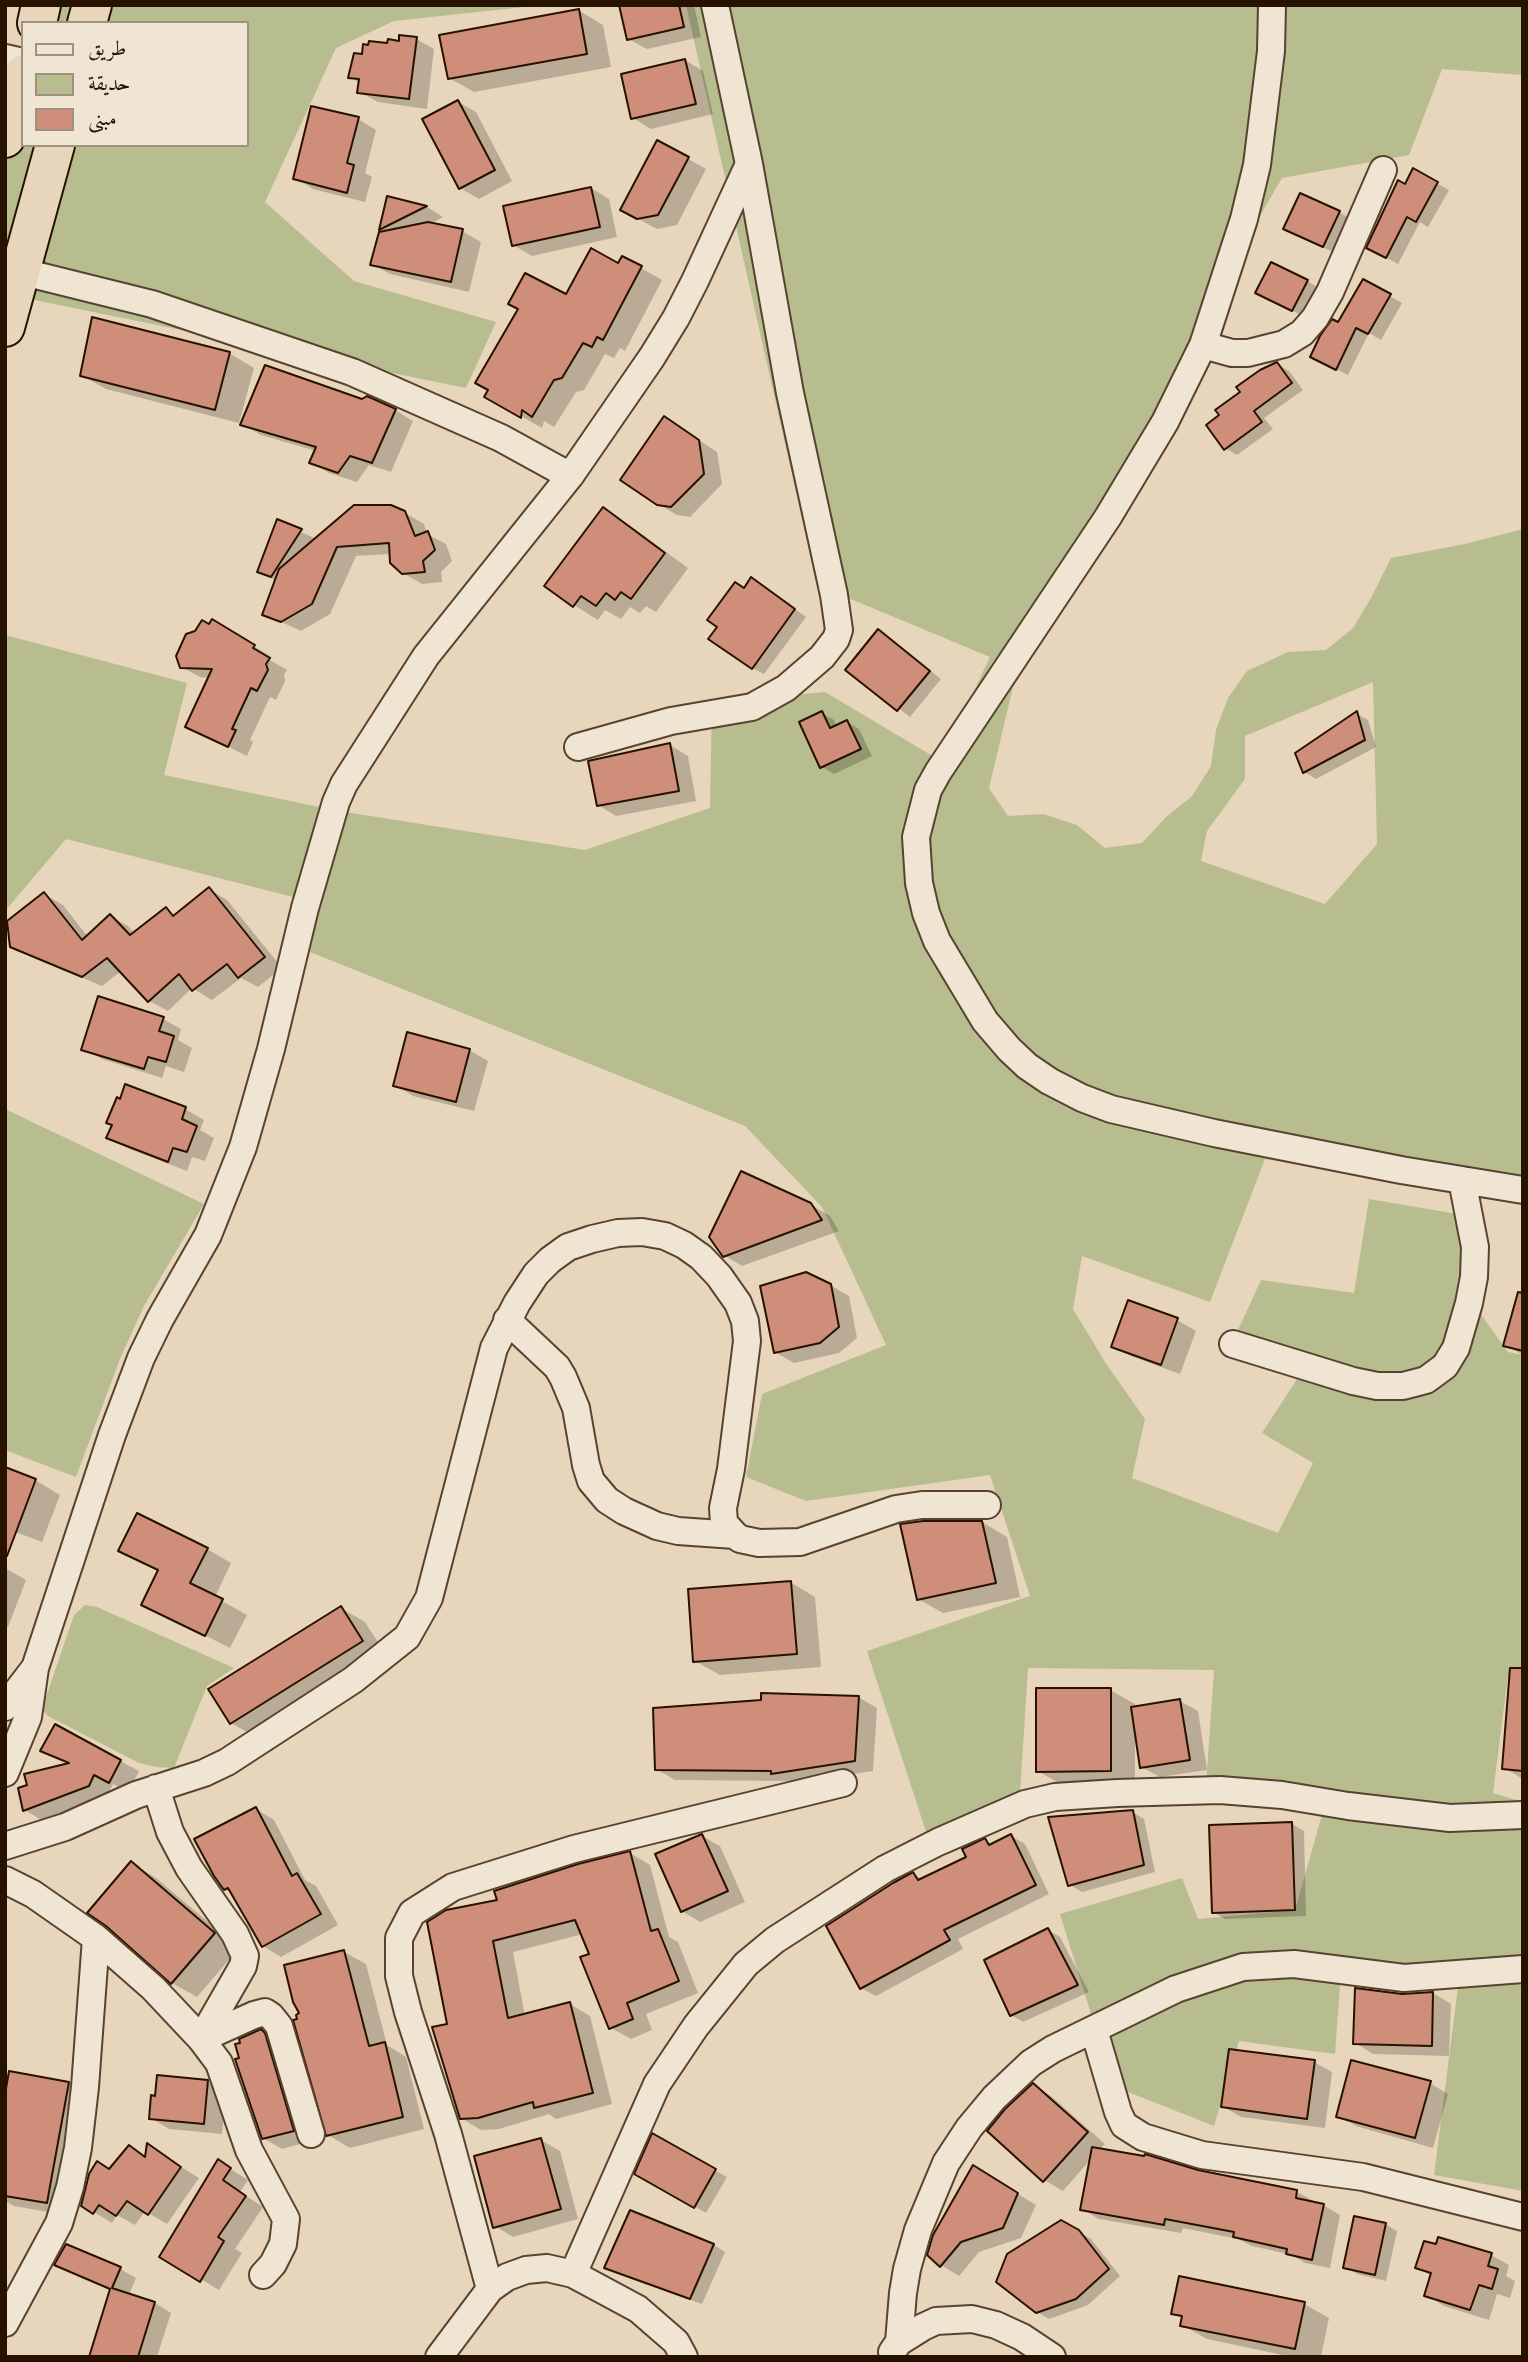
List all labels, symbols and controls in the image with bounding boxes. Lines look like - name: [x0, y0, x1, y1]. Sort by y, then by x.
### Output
- legend: [21, 21, 248, 147]
- text: طريق: [88, 34, 126, 63]
- text: حديقة: [88, 69, 131, 98]
- text: مبنى: [88, 104, 117, 133]

